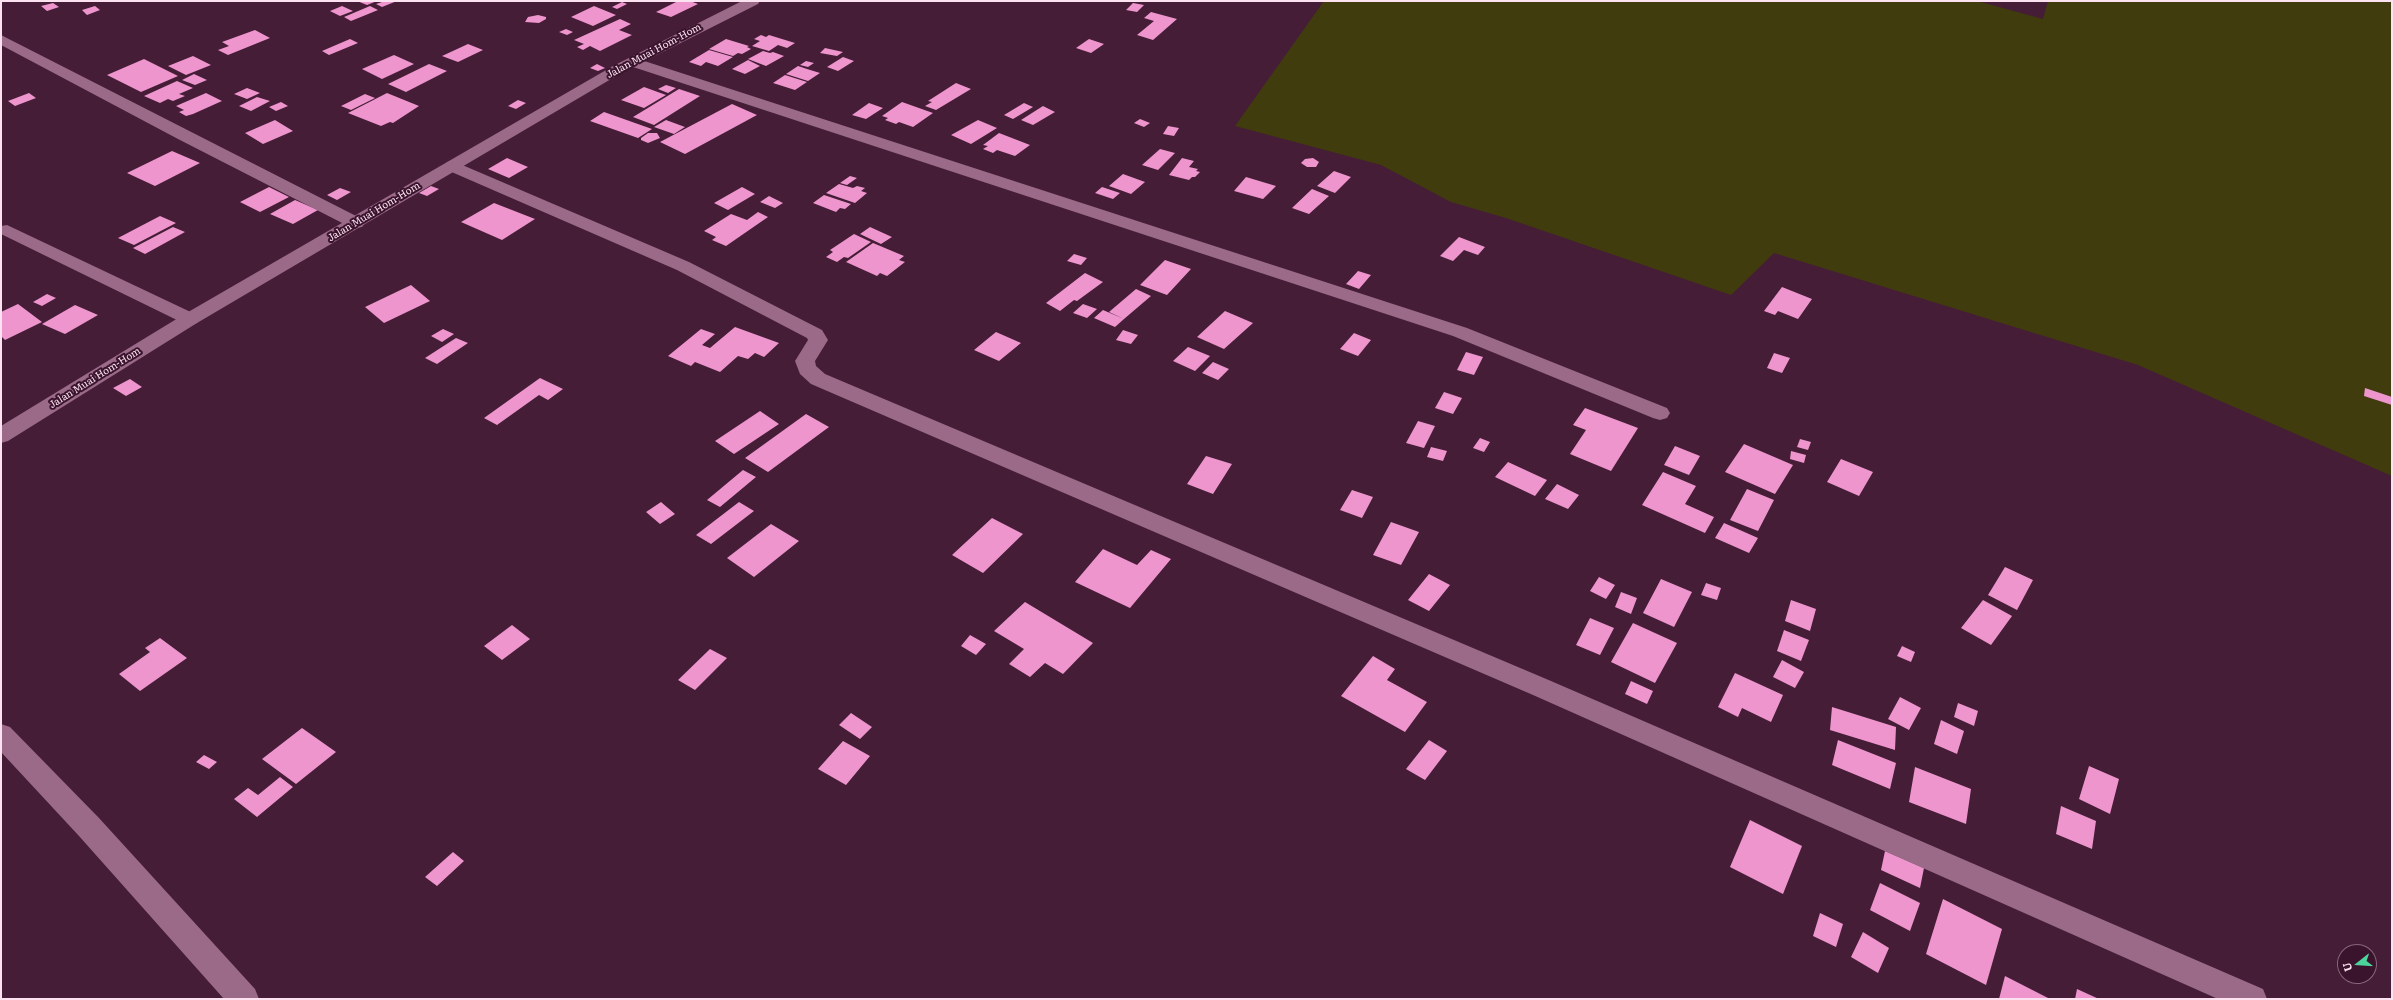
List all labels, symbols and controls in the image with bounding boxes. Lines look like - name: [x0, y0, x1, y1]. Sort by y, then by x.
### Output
- street label: Jalan Muai Hom-Hom: [605, 21, 703, 81]
- street label: Jalan Muai Hom-Hom: [326, 180, 422, 244]
- street label: Jalan Muai Hom-Hom: [47, 345, 143, 411]
- north arrow: [2337, 944, 2377, 984]
- text: U: [2338, 961, 2355, 974]

